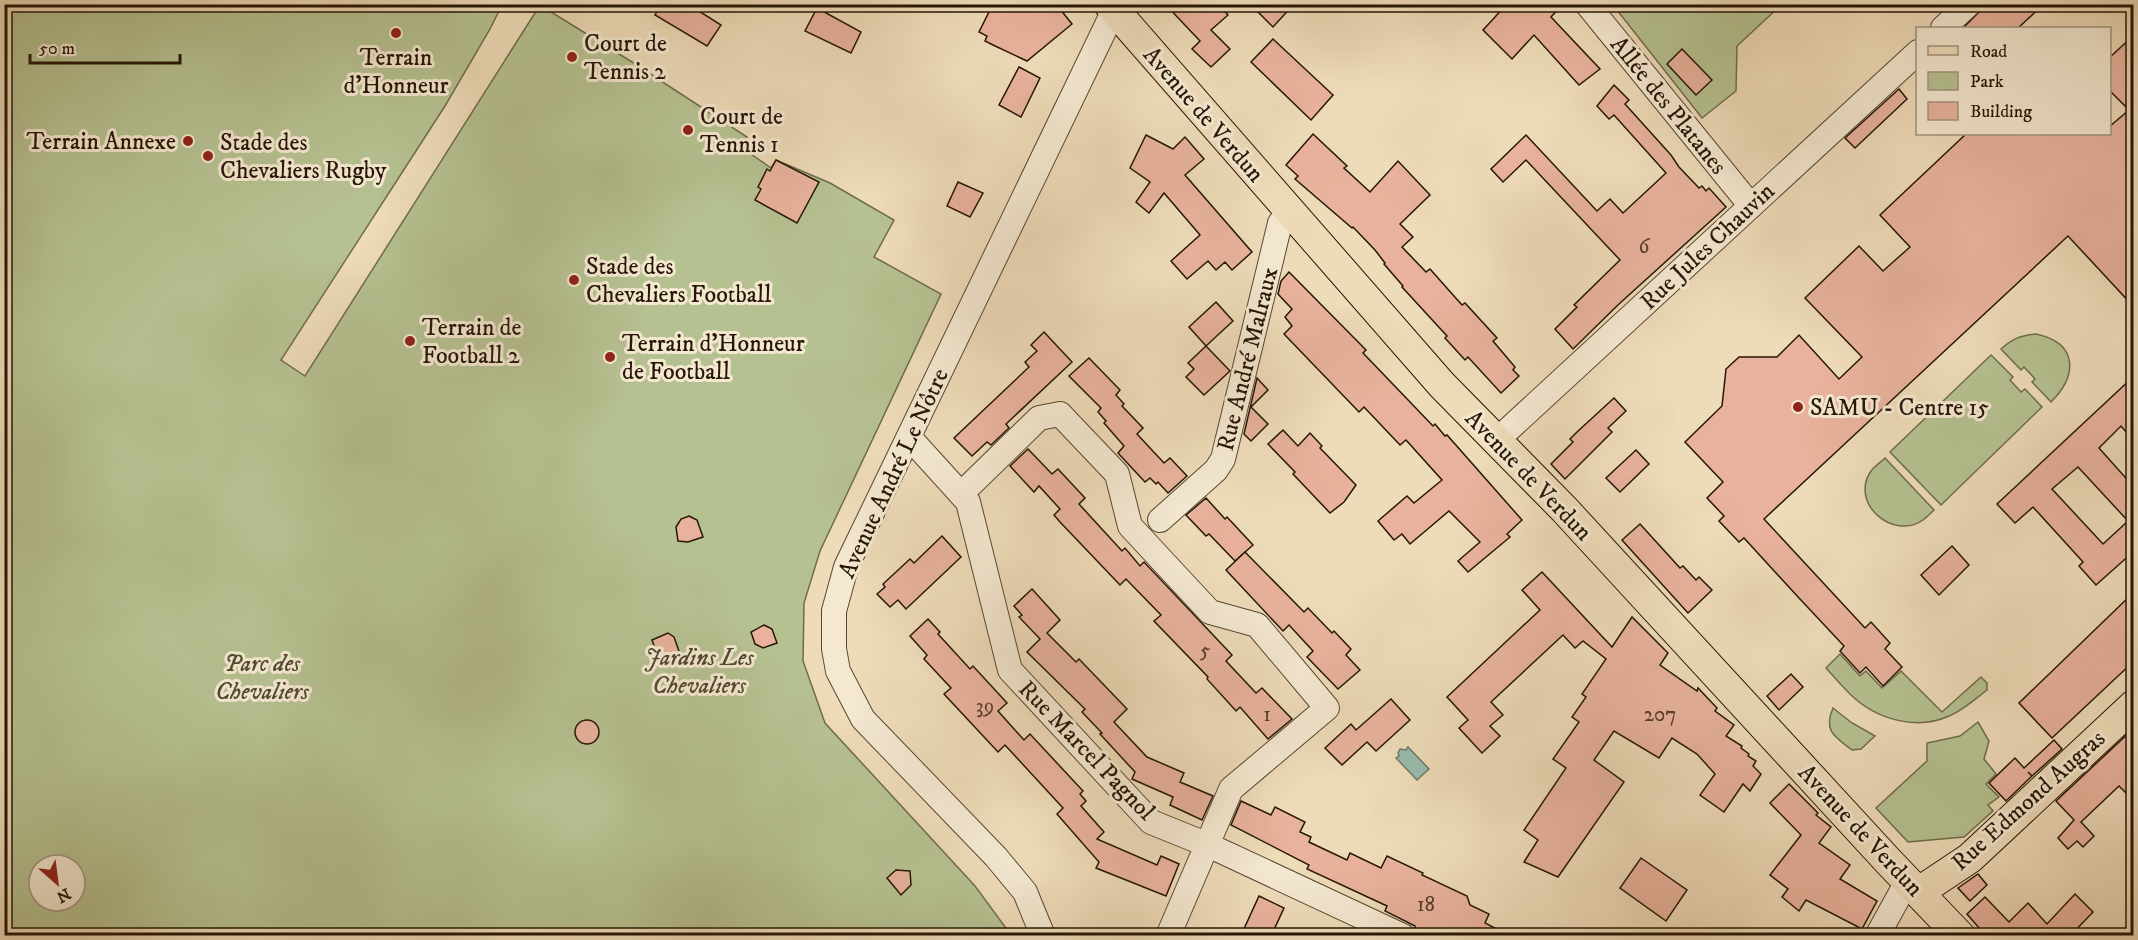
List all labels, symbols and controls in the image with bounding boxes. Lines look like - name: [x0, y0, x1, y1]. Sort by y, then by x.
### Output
- marker: Terrain d'Honneur: [389, 26, 403, 40]
- scale bar: [30, 27, 180, 65]
- legend: [1916, 27, 2111, 135]
- place label: Court de Tennis 2: [584, 29, 667, 87]
- street label: Allée des Platanes: [1603, 30, 1733, 181]
- text: 50 m: [39, 38, 75, 60]
- street label: Avenue de Verdun: [1136, 41, 1271, 189]
- text: Road: [1970, 41, 2007, 63]
- place label: Terrain d'Honneur: [343, 43, 449, 101]
- marker: Court de Tennis 2: [565, 50, 579, 64]
- text: Park: [1970, 71, 2004, 93]
- text: Building: [1970, 101, 2032, 123]
- place label: Court de Tennis 1: [700, 102, 783, 160]
- marker: Court de Tennis 1: [681, 123, 695, 137]
- place label: Terrain Annexe: [27, 127, 176, 157]
- place label: Stade des Chevaliers Rugby: [220, 128, 387, 186]
- marker: Terrain Annexe: [181, 134, 195, 148]
- marker: Stade des Chevaliers Rugby: [201, 149, 215, 163]
- street label: Rue Jules Chauvin: [1634, 176, 1782, 317]
- house number: 6: [1639, 234, 1651, 260]
- place label: Stade des Chevaliers Football: [586, 252, 772, 310]
- street label: Rue André Malraux: [1211, 264, 1285, 454]
- marker: Stade des Chevaliers Football: [567, 273, 581, 287]
- place label: Terrain de Football 2: [422, 313, 522, 371]
- place label: Terrain d'Honneur de Football: [622, 329, 805, 387]
- marker: Terrain de Football 2: [403, 334, 417, 348]
- marker: Terrain d'Honneur de Football: [603, 350, 617, 364]
- street label: Avenue André Le Nôtre: [832, 364, 956, 583]
- place label: SAMU - Centre 15: [1810, 393, 1989, 423]
- marker: SAMU - Centre 15: [1791, 400, 1805, 414]
- street label: Avenue de Verdun: [1458, 404, 1599, 548]
- house number: 5: [1200, 638, 1210, 664]
- park label: Jardins Les Chevaliers: [644, 643, 754, 701]
- park label: Parc des Chevaliers: [215, 649, 310, 707]
- street label: Rue Marcel Pagnol: [1012, 674, 1161, 828]
- house number: 39: [976, 694, 994, 720]
- house number: 1: [1263, 702, 1271, 728]
- house number: 207: [1644, 702, 1676, 728]
- street label: Rue Edmond Augras: [1946, 724, 2112, 878]
- street label: Avenue de Verdun: [1791, 758, 1930, 903]
- north arrow: [27, 853, 87, 913]
- text: N: [53, 883, 74, 907]
- house number: 18: [1417, 892, 1435, 918]

